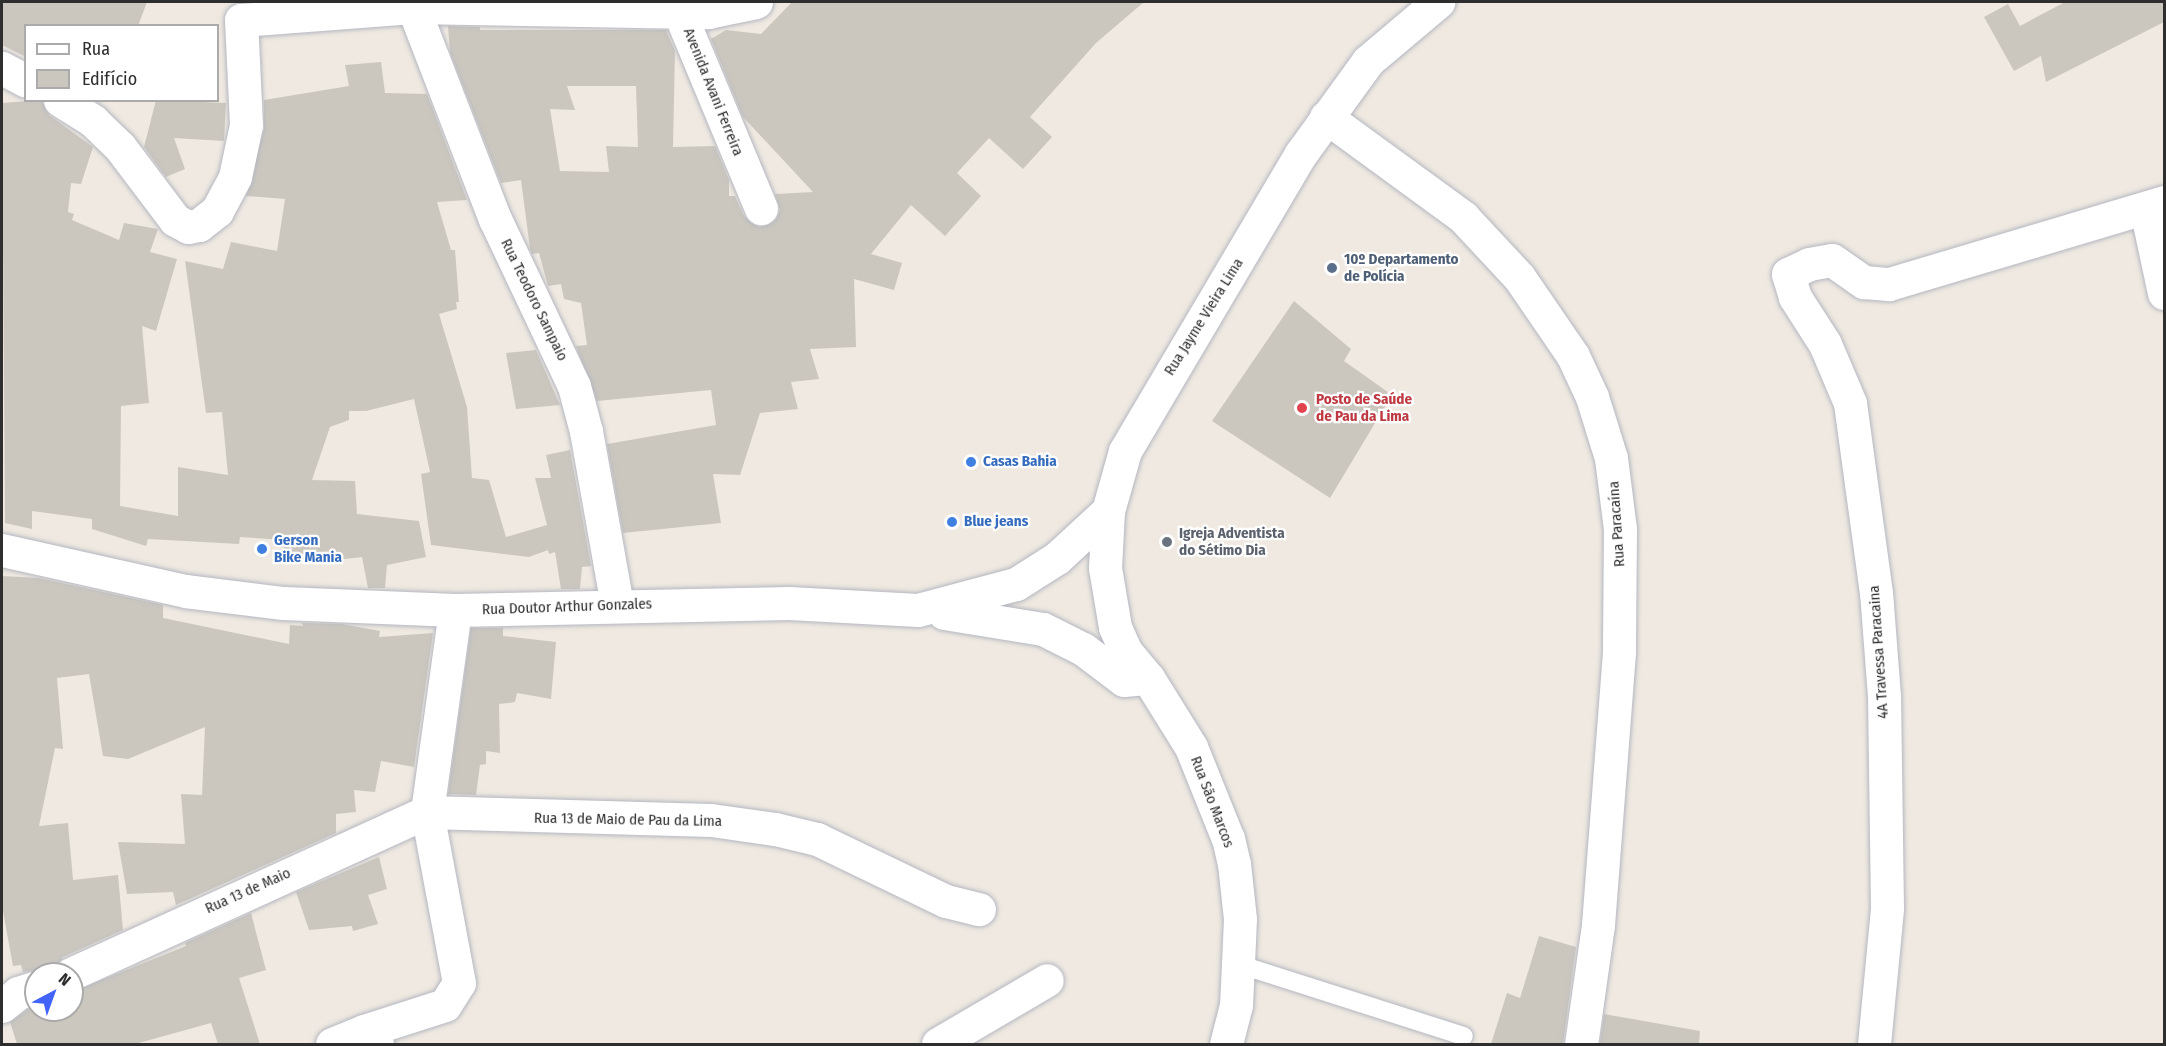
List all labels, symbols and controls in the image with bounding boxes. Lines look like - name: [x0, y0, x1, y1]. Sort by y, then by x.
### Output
- legend: [24, 24, 219, 102]
- street label: Avenida Avani Ferreira: [679, 25, 747, 159]
- text: Rua: [82, 38, 110, 60]
- text: Edifício: [82, 68, 137, 90]
- street label: Rua Teodoro Sampaio: [497, 236, 571, 364]
- place label: 10º Departamento de Polícia: [1344, 250, 1459, 285]
- street label: Rua Jayme Vieira Lima: [1161, 255, 1247, 379]
- marker: 10º Departamento de Polícia: [1325, 261, 1339, 275]
- place label: Posto de Saúde de Pau da Lima: [1316, 390, 1412, 425]
- marker: Posto de Saúde de Pau da Lima: [1293, 399, 1311, 417]
- place label: Casas Bahia: [983, 453, 1057, 471]
- marker: Casas Bahia: [964, 455, 978, 469]
- street label: Rua Paracaína: [1605, 480, 1629, 568]
- place label: Blue jeans: [964, 513, 1028, 531]
- marker: Blue jeans: [945, 515, 959, 529]
- place label: Igreja Adventista do Sétimo Dia: [1179, 524, 1285, 559]
- place label: Gerson Bike Mania: [274, 531, 342, 566]
- marker: Igreja Adventista do Sétimo Dia: [1160, 535, 1174, 549]
- marker: Gerson Bike Mania: [255, 542, 269, 556]
- street label: 4A Travessa Paracaina: [1865, 585, 1893, 719]
- street label: Rua Doutor Arthur Gonzales: [482, 595, 652, 619]
- street label: Rua São Marcos: [1186, 754, 1238, 850]
- street label: Rua 13 de Maio de Pau da Lima: [534, 809, 722, 831]
- street label: Rua 13 de Maio: [202, 864, 294, 918]
- north arrow: [24, 962, 84, 1022]
- text: N: [55, 969, 75, 990]

